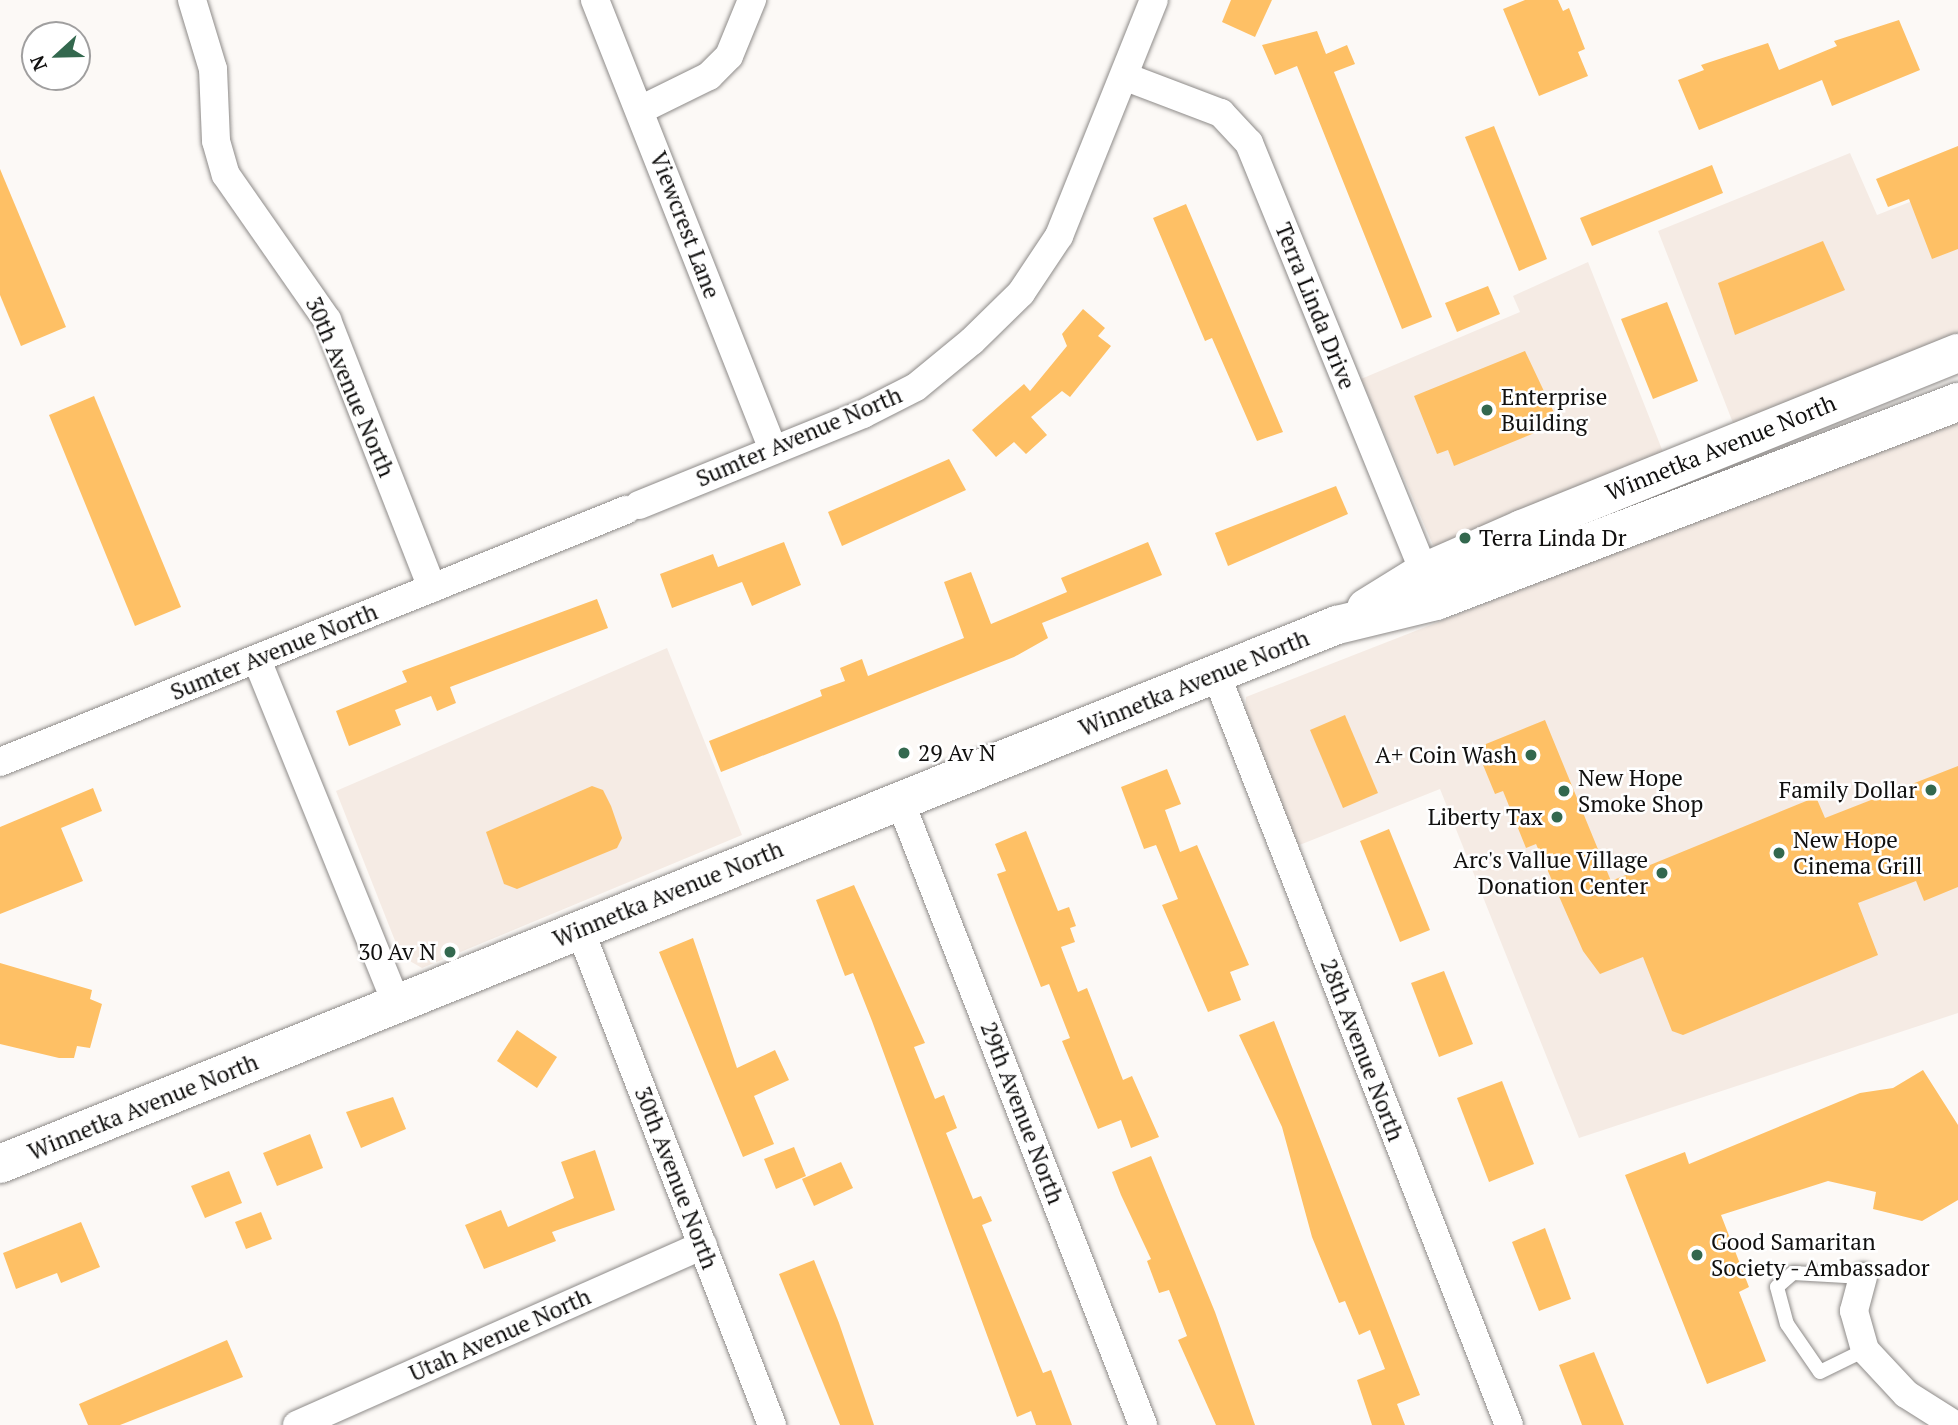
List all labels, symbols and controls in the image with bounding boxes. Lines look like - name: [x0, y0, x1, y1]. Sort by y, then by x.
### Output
- north arrow: [21, 21, 91, 91]
- text: N: [24, 52, 52, 75]
- street label: Viewcrest Lane: [644, 148, 726, 302]
- street label: Terra Linda Drive: [1269, 219, 1361, 393]
- street label: 30th Avenue North: [300, 293, 400, 481]
- street label: Sumter Avenue North: [692, 381, 906, 493]
- place label: Enterprise Building: [1501, 383, 1607, 437]
- street label: Winnetka Avenue North: [1602, 389, 1840, 507]
- marker: Enterprise Building: [1479, 402, 1495, 418]
- place label: Terra Linda Dr: [1479, 524, 1627, 552]
- marker: Terra Linda Dr: [1457, 530, 1473, 546]
- street label: Sumter Avenue North: [166, 598, 382, 706]
- street label: Winnetka Avenue North: [1075, 624, 1313, 742]
- place label: 29 Av N: [918, 739, 996, 767]
- place label: A+ Coin Wash: [1375, 741, 1517, 769]
- marker: 29 Av N: [896, 745, 912, 761]
- marker: A+ Coin Wash: [1523, 747, 1539, 763]
- place label: New Hope Smoke Shop: [1578, 764, 1703, 818]
- place label: Family Dollar: [1779, 776, 1917, 804]
- marker: Family Dollar: [1923, 782, 1939, 798]
- marker: New Hope Smoke Shop: [1556, 783, 1572, 799]
- place label: Liberty Tax: [1428, 803, 1543, 831]
- marker: Liberty Tax: [1549, 809, 1565, 825]
- place label: New Hope Cinema Grill: [1793, 826, 1922, 880]
- street label: Winnetka Avenue North: [549, 835, 787, 953]
- marker: New Hope Cinema Grill: [1771, 845, 1787, 861]
- place label: Arc's Vallue Village Donation Center: [1452, 846, 1648, 900]
- marker: Arc's Vallue Village Donation Center: [1654, 865, 1670, 881]
- place label: 30 Av N: [358, 938, 436, 966]
- marker: 30 Av N: [442, 944, 458, 960]
- street label: 28th Avenue North: [1314, 955, 1410, 1145]
- street label: 29th Avenue North: [974, 1018, 1070, 1208]
- street label: Winnetka Avenue North: [24, 1048, 262, 1166]
- street label: 30th Avenue North: [628, 1083, 724, 1273]
- place label: Good Samaritan Society - Ambassador: [1711, 1228, 1932, 1282]
- marker: Good Samaritan Society - Ambassador: [1689, 1247, 1705, 1263]
- street label: Utah Avenue North: [405, 1283, 595, 1387]

